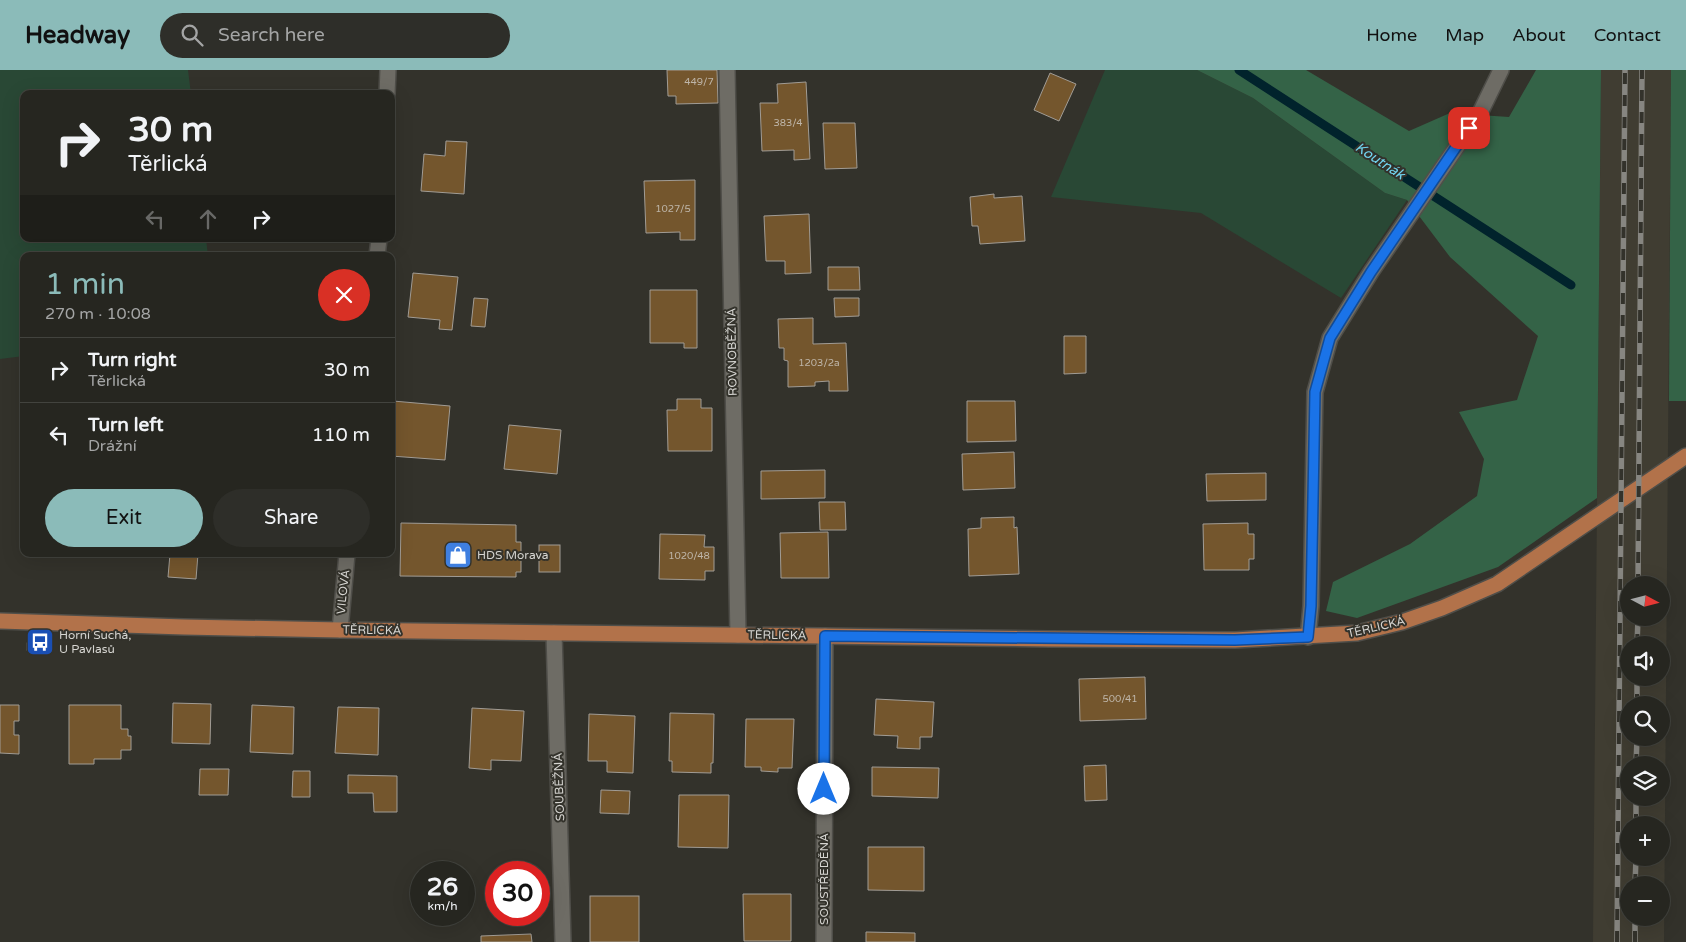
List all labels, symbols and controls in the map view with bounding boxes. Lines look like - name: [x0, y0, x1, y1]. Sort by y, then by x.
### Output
- search box: [160, 13, 510, 58]
- text: Headway: [25, 21, 130, 50]
- icon: search: [178, 21, 206, 49]
- text: Search here: [218, 24, 325, 46]
- text: Home: [1366, 24, 1417, 46]
- text: Map: [1445, 24, 1484, 46]
- text: About: [1512, 24, 1566, 46]
- text: Contact: [1594, 24, 1661, 46]
- house number: 449/7: [684, 76, 714, 88]
- pin: [1448, 107, 1490, 149]
- text: 30 m: [128, 109, 213, 151]
- icon: right: [45, 110, 110, 175]
- icon: arrive: [1455, 114, 1483, 142]
- house number: 383/4: [774, 117, 802, 129]
- water label: Koutnák: [1352, 139, 1409, 184]
- text: Těrlická: [128, 151, 208, 177]
- house number: 1027/5: [655, 203, 691, 215]
- icon: left: [141, 205, 169, 233]
- icon: ahead: [194, 205, 222, 233]
- icon: right: [247, 205, 275, 233]
- text: 1 min: [45, 266, 125, 303]
- button: close: [318, 269, 370, 321]
- text: 270 m · 10:08: [45, 304, 151, 324]
- street label: ROVNOBĚŽNÁ: [724, 308, 740, 396]
- text: Turn right: [88, 349, 176, 371]
- icon: right: [45, 356, 73, 384]
- house number: 1203/2a: [798, 357, 840, 369]
- text: 30 m: [324, 359, 370, 381]
- text: Těrlická: [88, 371, 146, 391]
- text: Turn left: [88, 414, 164, 436]
- icon: left: [45, 421, 73, 449]
- text: 110 m: [312, 424, 370, 446]
- text: Drážní: [88, 436, 137, 456]
- button: Exit: [45, 489, 203, 547]
- button: Share: [213, 489, 370, 547]
- shop icon: HDS Morava: [443, 540, 473, 570]
- place label: HDS Morava: [477, 548, 549, 562]
- house number: 1020/48: [668, 550, 710, 562]
- street label: VILOVÁ: [334, 569, 352, 615]
- north arrow: [1620, 576, 1670, 626]
- map controls: [1620, 576, 1670, 926]
- street label: TĚRLICKÁ: [1346, 614, 1406, 640]
- street label: TĚRLICKÁ: [342, 622, 402, 638]
- bus stop icon: Horní Suchá, U Pavlasů: [25, 627, 55, 657]
- street label: TĚRLICKÁ: [747, 627, 807, 643]
- place label: Horní Suchá, U Pavlasů: [59, 628, 131, 656]
- button: sound: [1620, 636, 1670, 686]
- house number: 500/41: [1102, 693, 1138, 705]
- button: search: [1620, 696, 1670, 746]
- street label: SOUBĚŽNÁ: [551, 753, 567, 821]
- button: layers: [1620, 756, 1670, 806]
- position arrow: [797, 762, 849, 814]
- button: +: [1620, 816, 1670, 866]
- street label: SOUSTŘEDĚNÁ: [817, 833, 831, 925]
- speed limit sign: 30: [485, 861, 550, 926]
- text: 26: [427, 872, 458, 902]
- button: −: [1620, 876, 1670, 926]
- text: km/h: [427, 899, 458, 913]

